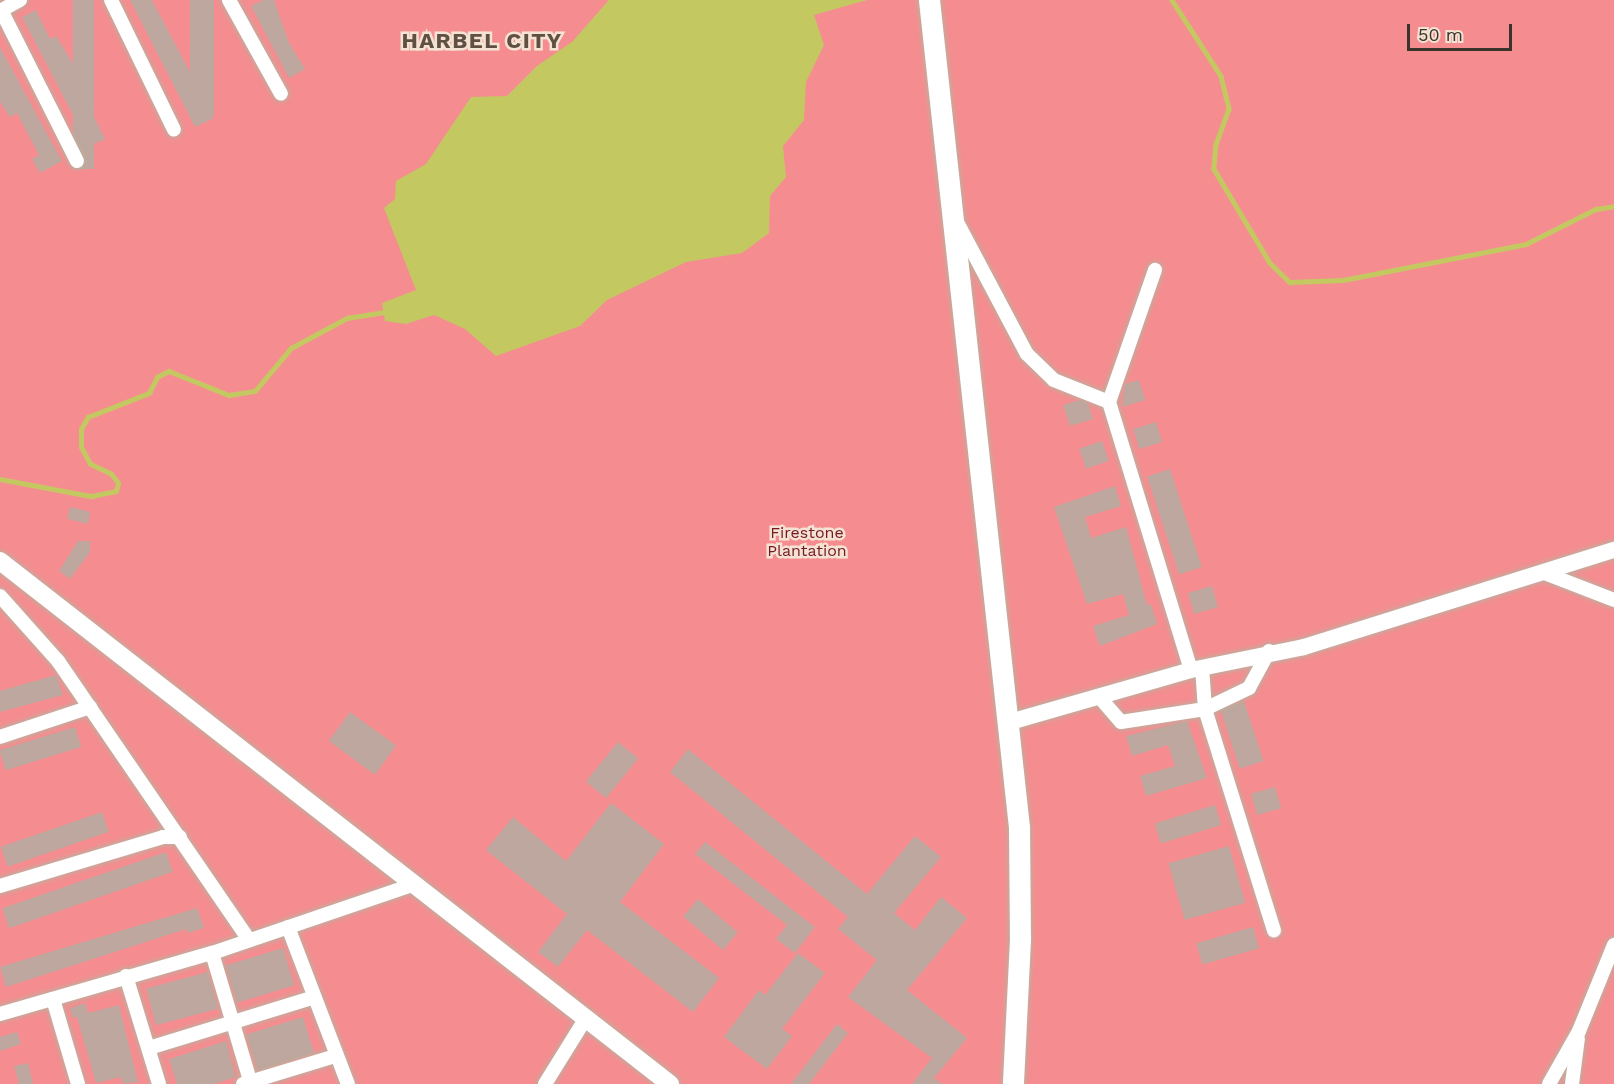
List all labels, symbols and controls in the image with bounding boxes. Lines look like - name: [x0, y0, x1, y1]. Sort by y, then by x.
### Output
- scale bar: [1410, 12, 1515, 50]
- text: 50 m: [1418, 24, 1463, 45]
- district label: HARBEL CITY: [401, 28, 563, 54]
- park label: Firestone Plantation: [767, 523, 847, 561]

